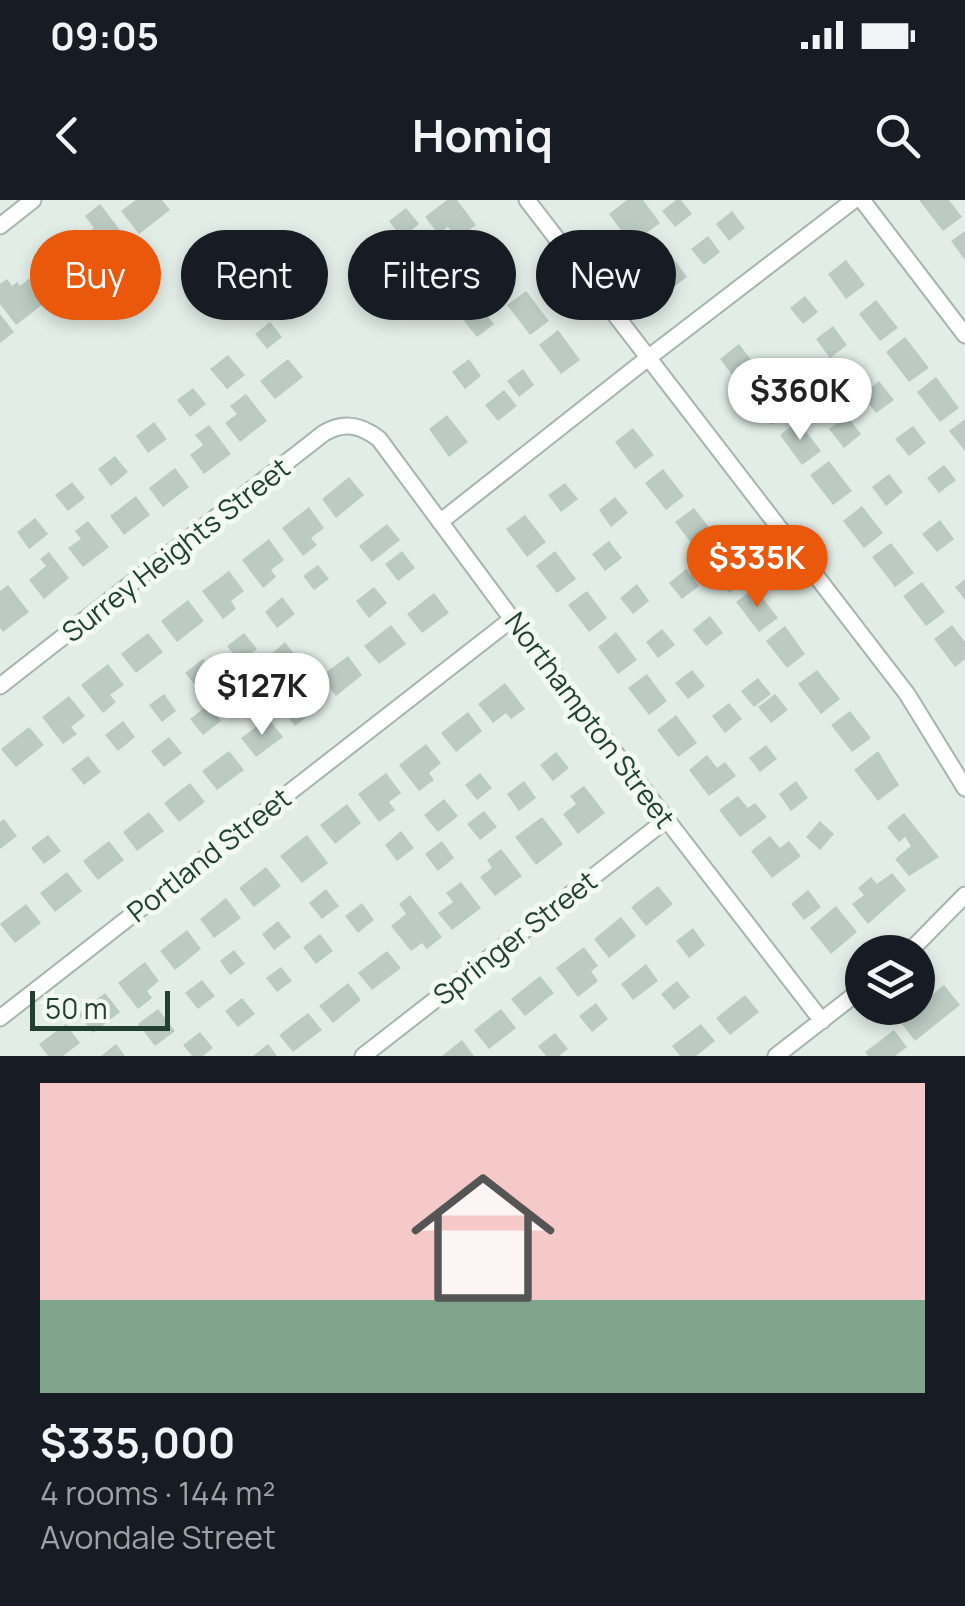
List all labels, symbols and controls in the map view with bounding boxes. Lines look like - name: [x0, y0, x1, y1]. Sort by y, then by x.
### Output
- text: 09:05: [50, 9, 159, 61]
- text: Homiq: [412, 104, 553, 166]
- icon: back: [40, 108, 95, 163]
- icon: search: [870, 108, 925, 163]
- chip: Buy: [30, 230, 161, 320]
- chip: Rent: [181, 230, 328, 320]
- chip: Filters: [348, 230, 516, 320]
- chip: New: [536, 230, 676, 320]
- pin: $360K: [730, 358, 870, 443]
- text: $360K: [750, 368, 850, 412]
- street label: Surrey Heights Street: [54, 448, 297, 650]
- pin: $335K: [687, 525, 827, 610]
- text: $335K: [709, 535, 805, 579]
- street label: Northampton Street: [497, 604, 685, 835]
- pin: $127K: [192, 653, 332, 738]
- text: $127K: [217, 663, 307, 707]
- street label: Portland Street: [119, 778, 298, 930]
- street label: Springer Street: [425, 861, 604, 1013]
- map controls: [845, 935, 935, 1025]
- button: layers: [845, 935, 935, 1025]
- scale bar: [30, 986, 170, 1030]
- text: 50 m: [45, 989, 108, 1027]
- icon: home: [393, 1148, 573, 1328]
- text: $335,000: [40, 1413, 236, 1471]
- text: 4 rooms · 144 m²: [40, 1471, 275, 1515]
- text: Avondale Street: [40, 1515, 276, 1559]

